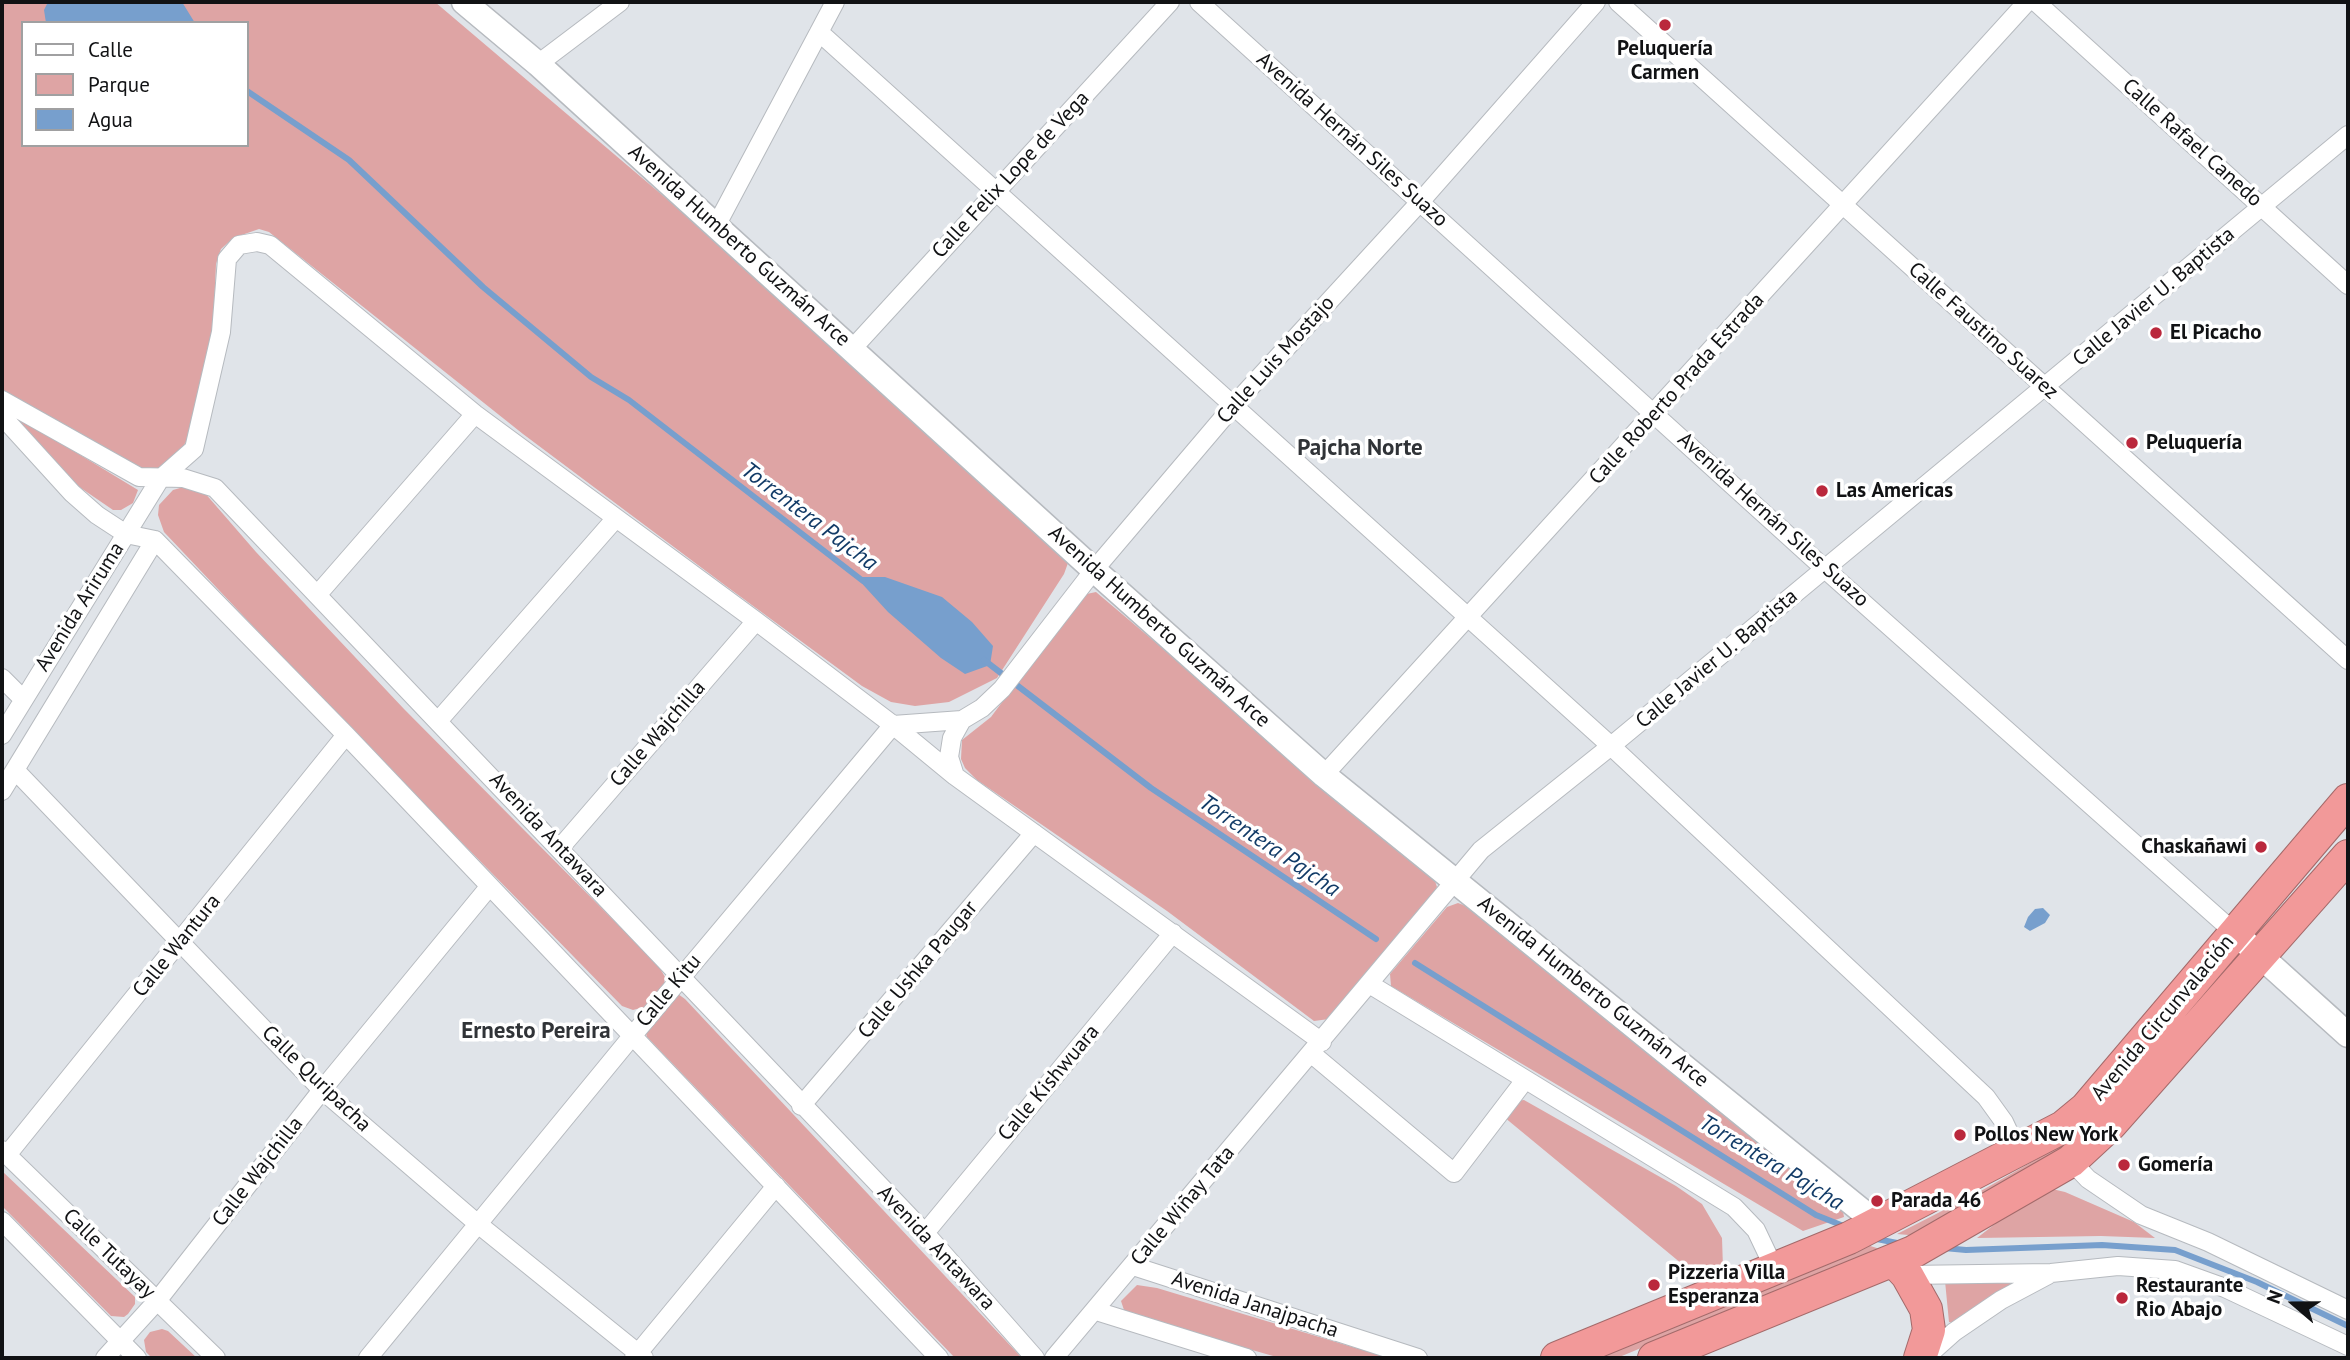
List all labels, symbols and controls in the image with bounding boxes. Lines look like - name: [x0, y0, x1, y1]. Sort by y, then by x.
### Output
- marker: Peluquería Carmen: [1657, 17, 1673, 33]
- legend: [21, 21, 248, 147]
- text: Calle: [88, 36, 133, 63]
- place label: Peluquería Carmen: [1617, 36, 1713, 86]
- street label: Avenida Hernán Siles Suazo: [1251, 47, 1453, 233]
- text: Parque: [88, 71, 150, 98]
- street label: Calle Rafael Canedo: [2117, 74, 2267, 212]
- street label: Calle Felix Lope de Vega: [927, 86, 1095, 264]
- text: Agua: [88, 106, 133, 133]
- street label: Avenida Humberto Guzmán Arce: [623, 140, 855, 352]
- street label: Calle Javier U. Baptista: [2068, 222, 2240, 372]
- street label: Calle Faustino Suarez: [1903, 257, 2063, 405]
- street label: Calle Roberto Prada Estrada: [1584, 288, 1770, 490]
- street label: Calle Luis Mostajo: [1212, 291, 1340, 429]
- place label: El Picacho: [2170, 320, 2261, 346]
- marker: El Picacho: [2148, 325, 2164, 341]
- street label: Avenida Hernán Siles Suazo: [1672, 427, 1874, 613]
- place label: Peluquería: [2146, 430, 2242, 456]
- district label: Pajcha Norte: [1297, 434, 1423, 462]
- marker: Peluquería: [2124, 435, 2140, 451]
- water label: Torrentera Pajcha: [735, 457, 883, 577]
- place label: Las Americas: [1836, 478, 1953, 504]
- marker: Las Americas: [1814, 483, 1830, 499]
- street label: Avenida Humberto Guzmán Arce: [1043, 521, 1275, 733]
- street label: Avenida Ariruma: [30, 538, 130, 676]
- street label: Calle Javier U. Baptista: [1631, 584, 1803, 734]
- street label: Calle Wajchilla: [605, 676, 711, 792]
- street label: Avenida Antawara: [484, 767, 612, 903]
- water label: Torrentera Pajcha: [1193, 789, 1345, 903]
- place label: Chaskañawi: [2141, 834, 2247, 860]
- marker: Chaskañawi: [2253, 839, 2269, 855]
- street label: Calle Wantura: [128, 889, 226, 1003]
- street label: Avenida Humberto Guzmán Arce: [1472, 891, 1714, 1093]
- street label: Calle Ushka Paugar: [853, 896, 983, 1044]
- street label: Avenida Circunvalación: [2086, 930, 2240, 1106]
- street label: Calle Kitu: [631, 949, 707, 1033]
- district label: Ernesto Pereira: [461, 1017, 611, 1045]
- street label: Calle Kishwuara: [993, 1020, 1105, 1146]
- street label: Calle Quripacha: [256, 1021, 376, 1137]
- water label: Torrentera Pajcha: [1694, 1109, 1848, 1217]
- street label: Calle Wajchilla: [207, 1112, 309, 1232]
- place label: Pollos New York: [1974, 1122, 2118, 1148]
- marker: Pollos New York: [1952, 1127, 1968, 1143]
- street label: Calle Wiñay Tata: [1126, 1141, 1240, 1271]
- place label: Gomería: [2138, 1152, 2213, 1178]
- marker: Gomería: [2116, 1157, 2132, 1173]
- street label: Avenida Antawara: [872, 1180, 1000, 1316]
- place label: Parada 46: [1891, 1188, 1981, 1214]
- marker: Parada 46: [1869, 1193, 1885, 1209]
- street label: Calle Tutayay: [57, 1204, 161, 1304]
- place label: Pizzeria Villa Esperanza: [1668, 1260, 1785, 1310]
- street label: Avenida Janajpacha: [1168, 1266, 1342, 1344]
- north arrow: [2259, 1269, 2329, 1339]
- place label: Restaurante Rio Abajo: [2136, 1273, 2243, 1323]
- marker: Pizzeria Villa Esperanza: [1646, 1277, 1662, 1293]
- text: N: [2261, 1287, 2288, 1307]
- marker: Restaurante Rio Abajo: [2114, 1290, 2130, 1306]

